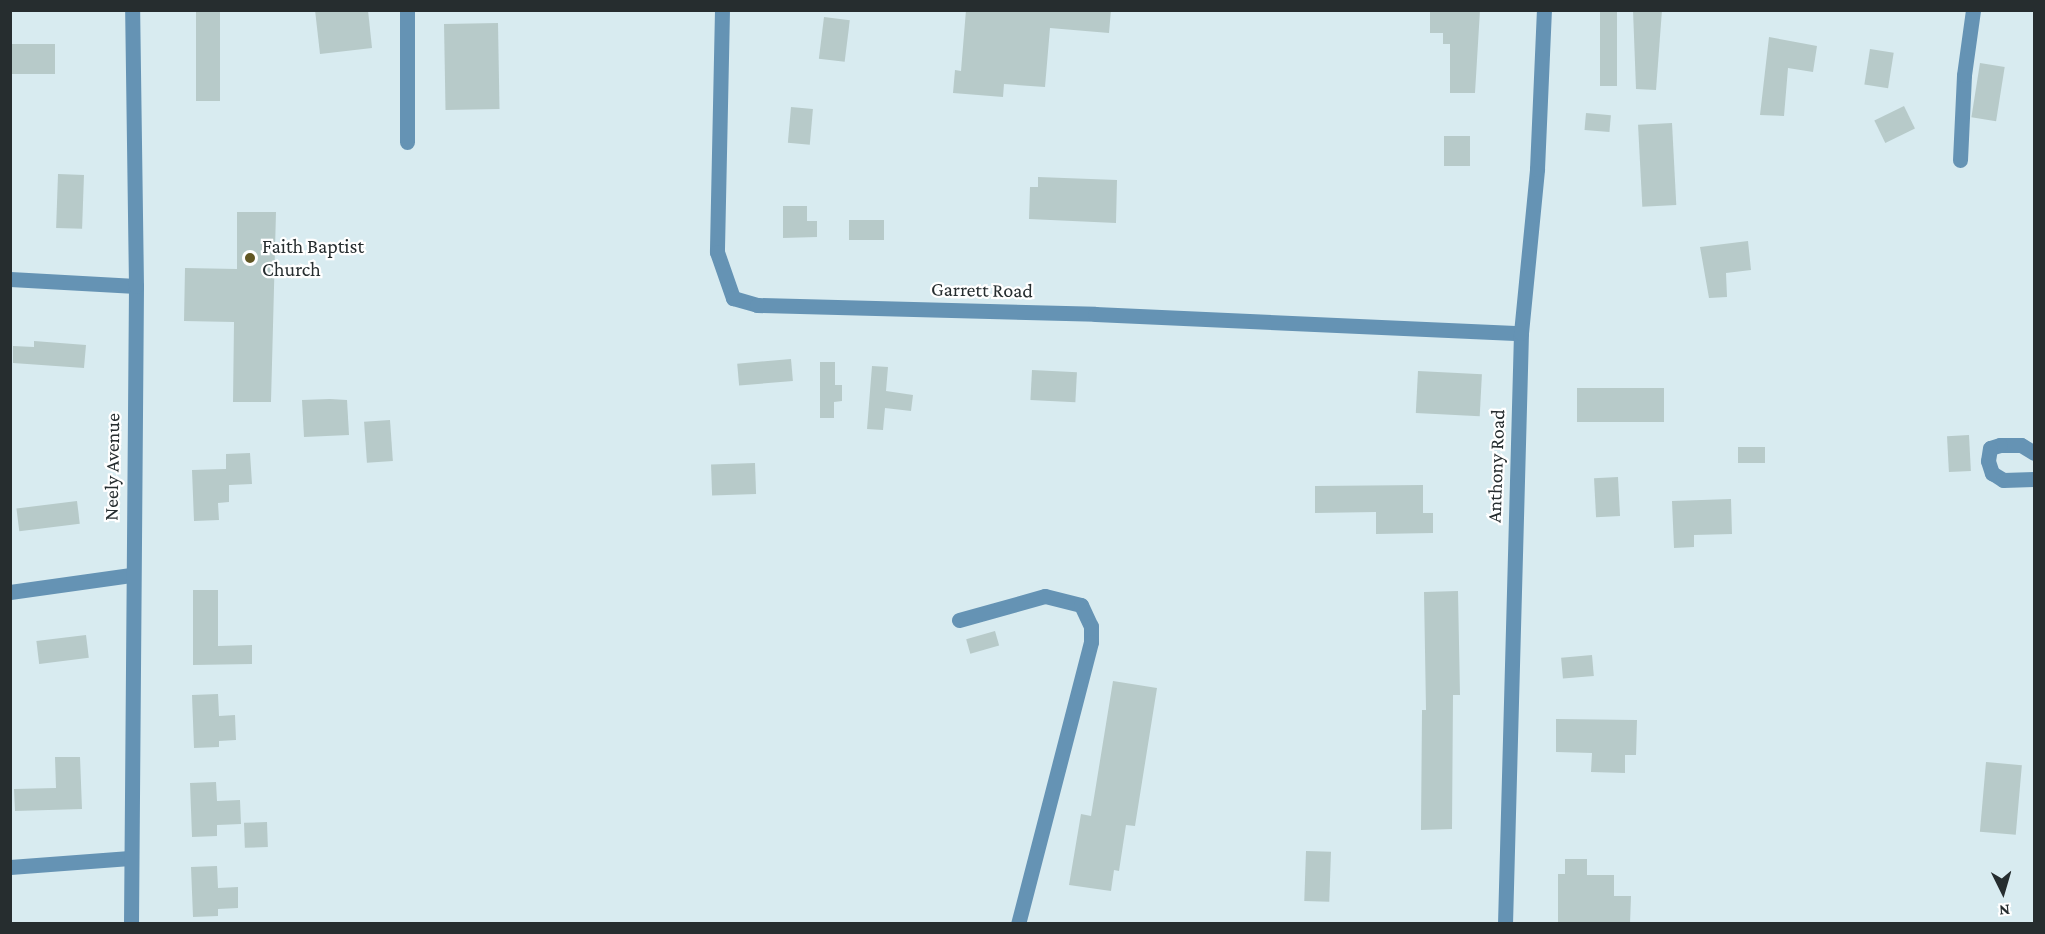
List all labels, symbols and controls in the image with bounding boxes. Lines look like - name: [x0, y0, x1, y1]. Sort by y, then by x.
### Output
- place label: Faith Baptist Church: [262, 234, 364, 281]
- marker: Faith Baptist Church: [243, 251, 257, 265]
- street label: Garrett Road: [931, 277, 1033, 303]
- street label: Anthony Road: [1482, 409, 1510, 523]
- street label: Neely Avenue: [99, 413, 125, 521]
- north arrow: [1973, 862, 2033, 922]
- text: N: [1998, 901, 2011, 919]

